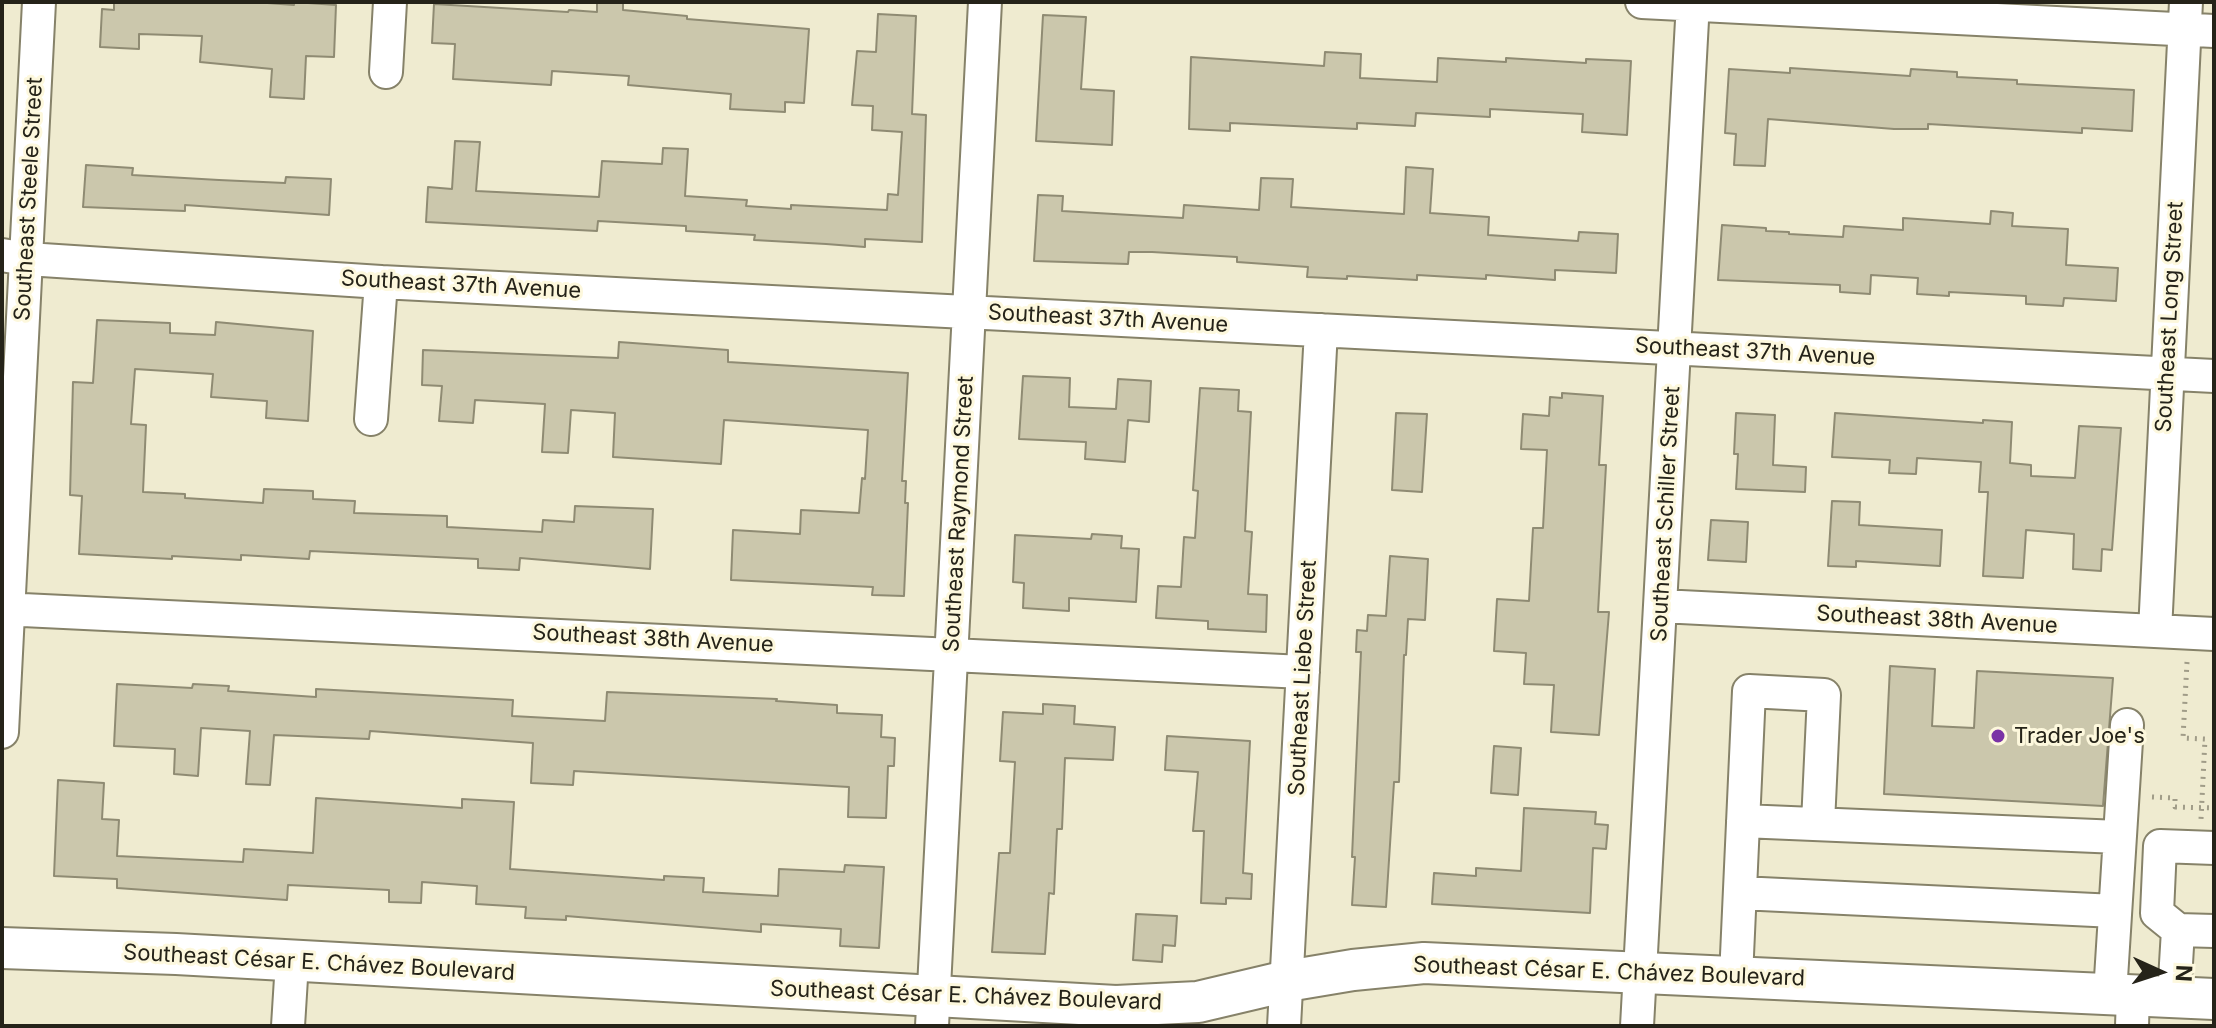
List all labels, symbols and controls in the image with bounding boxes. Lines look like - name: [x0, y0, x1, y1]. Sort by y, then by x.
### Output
- street label: Southeast Steele Street: [9, 76, 49, 322]
- street label: Southeast Long Street: [2151, 201, 2189, 433]
- street label: Southeast 37th Avenue: [340, 266, 582, 304]
- street label: Southeast 37th Avenue: [987, 300, 1229, 338]
- street label: Southeast 37th Avenue: [1634, 333, 1876, 371]
- street label: Southeast Raymond Street: [939, 375, 979, 653]
- street label: Southeast Schiller Street: [1646, 386, 1686, 642]
- street label: Southeast Liebe Street: [1284, 559, 1322, 797]
- street label: Southeast 38th Avenue: [1816, 600, 2058, 640]
- street label: Southeast 38th Avenue: [532, 619, 774, 659]
- place label: Trader Joe's: [2014, 723, 2145, 749]
- marker: Trader Joe's: [1989, 727, 2007, 745]
- north arrow: [2120, 932, 2200, 1012]
- street label: Southeast César E. Chávez Boulevard: [122, 940, 516, 986]
- street label: Southeast César E. Chávez Boulevard: [1413, 952, 1805, 992]
- text: N: [2171, 964, 2197, 982]
- street label: Southeast César E. Chávez Boulevard: [770, 976, 1162, 1016]

